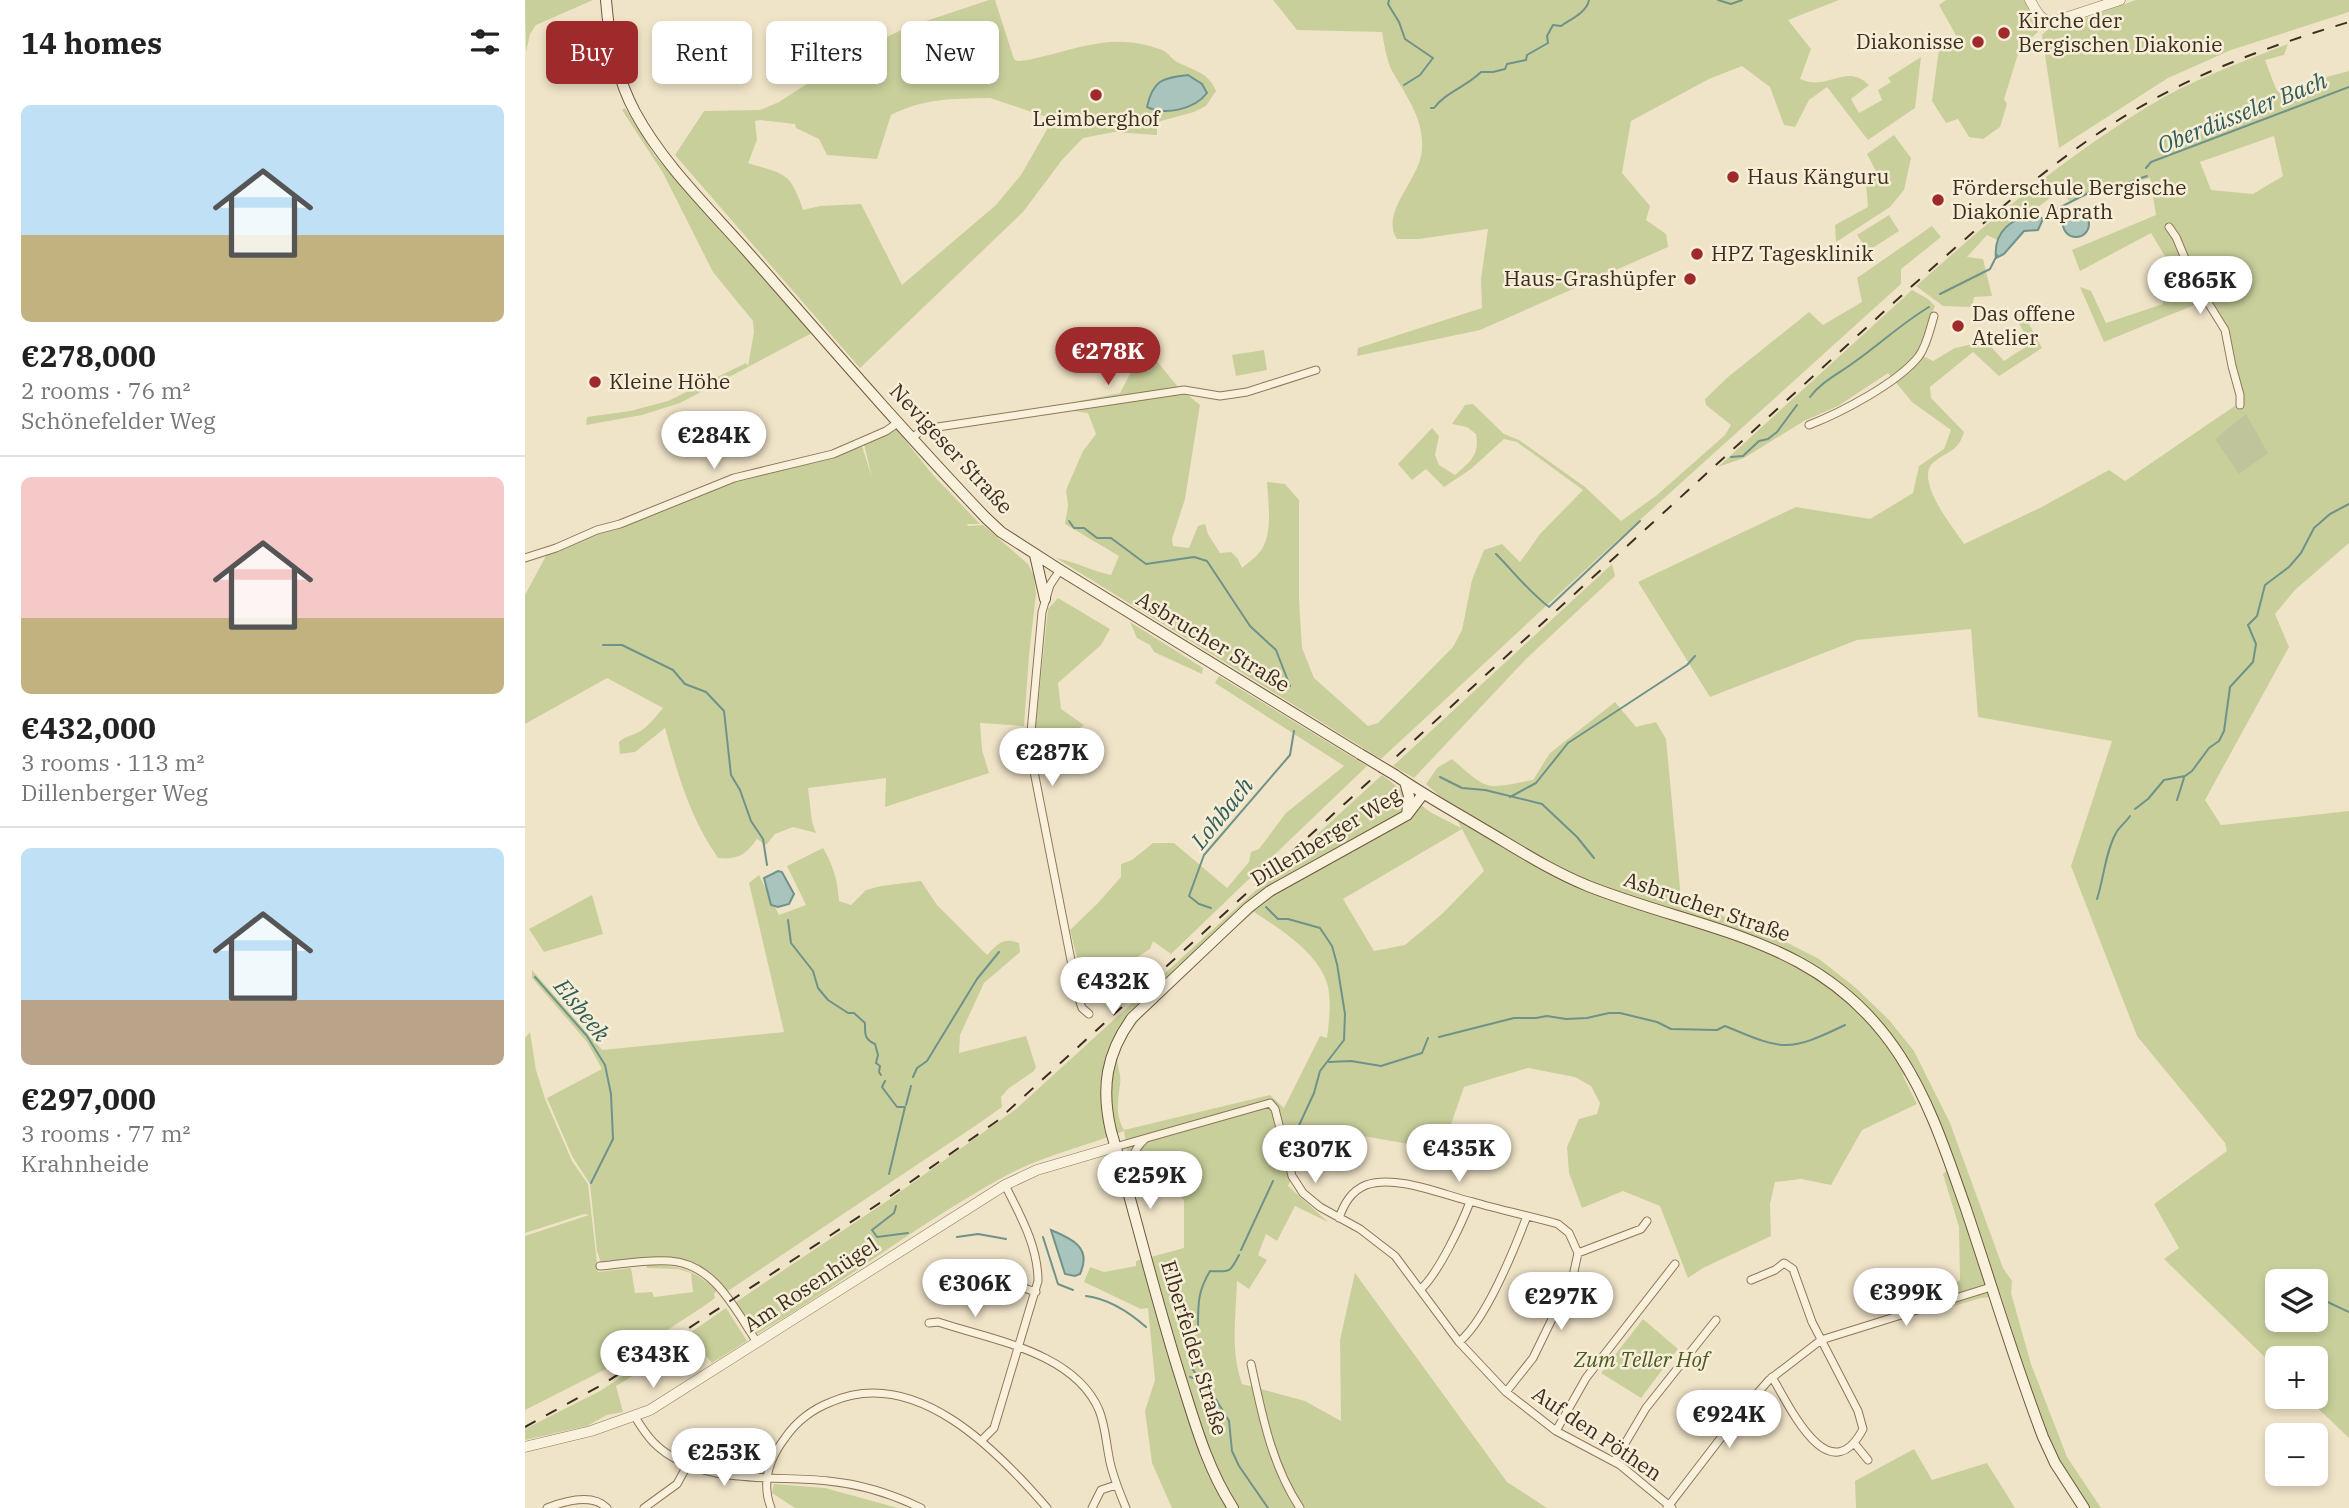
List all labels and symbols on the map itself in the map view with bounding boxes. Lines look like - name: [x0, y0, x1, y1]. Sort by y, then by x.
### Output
- place label: Kirche der Bergischen Diakonie: [2018, 6, 2222, 58]
- marker: Kirche der Bergischen Diakonie: [1996, 25, 2012, 41]
- place label: Diakonisse: [1856, 27, 1964, 55]
- marker: Diakonisse: [1970, 34, 1986, 50]
- water label: Oberdüsseler Bach: [2152, 64, 2331, 160]
- marker: Leimberghof: [1088, 87, 1104, 103]
- place label: Leimberghof: [1032, 104, 1161, 132]
- place label: Haus Känguru: [1747, 162, 1890, 190]
- marker: Haus Känguru: [1725, 169, 1741, 185]
- place label: Förderschule Bergische Diakonie Aprath: [1952, 173, 2187, 225]
- marker: Förderschule Bergische Diakonie Aprath: [1930, 192, 1946, 208]
- place label: HPZ Tagesklinik: [1711, 239, 1874, 267]
- marker: HPZ Tagesklinik: [1689, 246, 1705, 262]
- pin: €865K: [2151, 256, 2249, 316]
- place label: Haus-Grashüpfer: [1504, 264, 1677, 292]
- marker: Haus-Grashüpfer: [1682, 271, 1698, 287]
- place label: Das offene Atelier: [1972, 299, 2075, 351]
- marker: Das offene Atelier: [1950, 318, 1966, 334]
- pin: €278K: [1059, 328, 1157, 387]
- place label: Kleine Höhe: [609, 367, 730, 395]
- marker: Kleine Höhe: [587, 374, 603, 390]
- street label: Nevigeser Straße: [884, 377, 1020, 520]
- pin: €284K: [665, 412, 763, 471]
- street label: Asbrucher Straße: [1131, 584, 1296, 698]
- pin: €287K: [1003, 728, 1101, 788]
- water label: Lohbach: [1183, 770, 1259, 855]
- street label: Dillenberger Weg: [1245, 780, 1406, 892]
- street label: Asbrucher Straße: [1620, 864, 1794, 948]
- pin: €432K: [1064, 958, 1162, 1017]
- water label: Elsbeek: [547, 971, 618, 1048]
- pin: €435K: [1410, 1124, 1508, 1184]
- pin: €307K: [1266, 1126, 1364, 1185]
- pin: €259K: [1101, 1152, 1199, 1211]
- street label: Am Rosenhügel: [738, 1230, 883, 1338]
- street label: Elberfelder Straße: [1155, 1257, 1235, 1439]
- pin: €306K: [926, 1260, 1024, 1319]
- pin: €399K: [1857, 1268, 1955, 1328]
- pin: €297K: [1512, 1272, 1610, 1332]
- pin: €343K: [604, 1330, 702, 1390]
- park label: Zum Teller Hof: [1573, 1345, 1712, 1373]
- street label: Auf den Pöthen: [1527, 1379, 1668, 1487]
- pin: €924K: [1680, 1390, 1778, 1450]
- pin: €253K: [675, 1428, 773, 1488]

